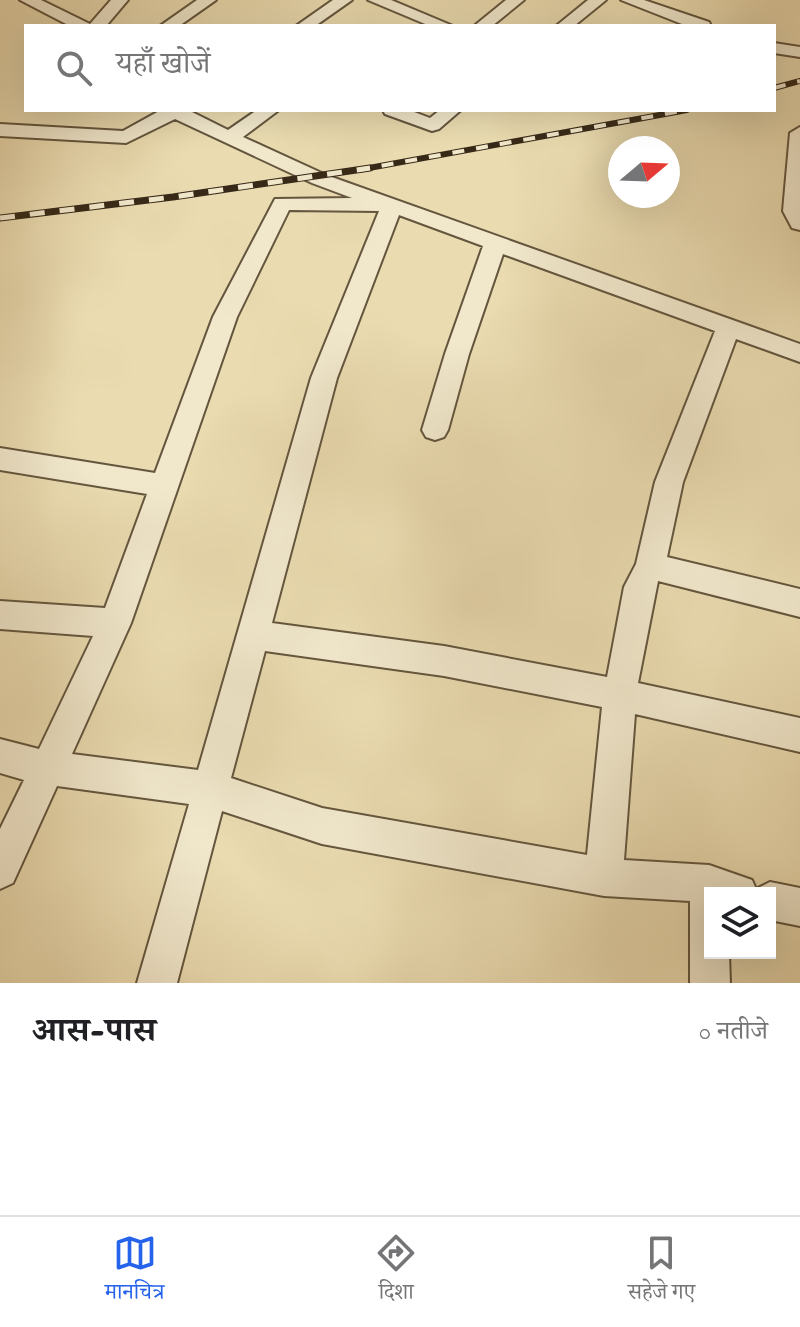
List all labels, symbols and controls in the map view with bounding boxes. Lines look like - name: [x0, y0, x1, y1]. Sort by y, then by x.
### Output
- search box: [24, 24, 776, 112]
- icon: search: [52, 46, 96, 90]
- text: यहाँ खोजें: [116, 46, 210, 84]
- north arrow: [608, 136, 680, 208]
- map controls: [704, 887, 776, 959]
- button: layers: [704, 887, 776, 959]
- text: आस-पास: [32, 1010, 156, 1053]
- text: 0 नतीजे: [698, 1015, 768, 1048]
- tab: मानचित्र: [105, 1231, 164, 1313]
- tab: दिशा: [374, 1231, 418, 1313]
- tab: सहेजे गए: [628, 1231, 695, 1313]

